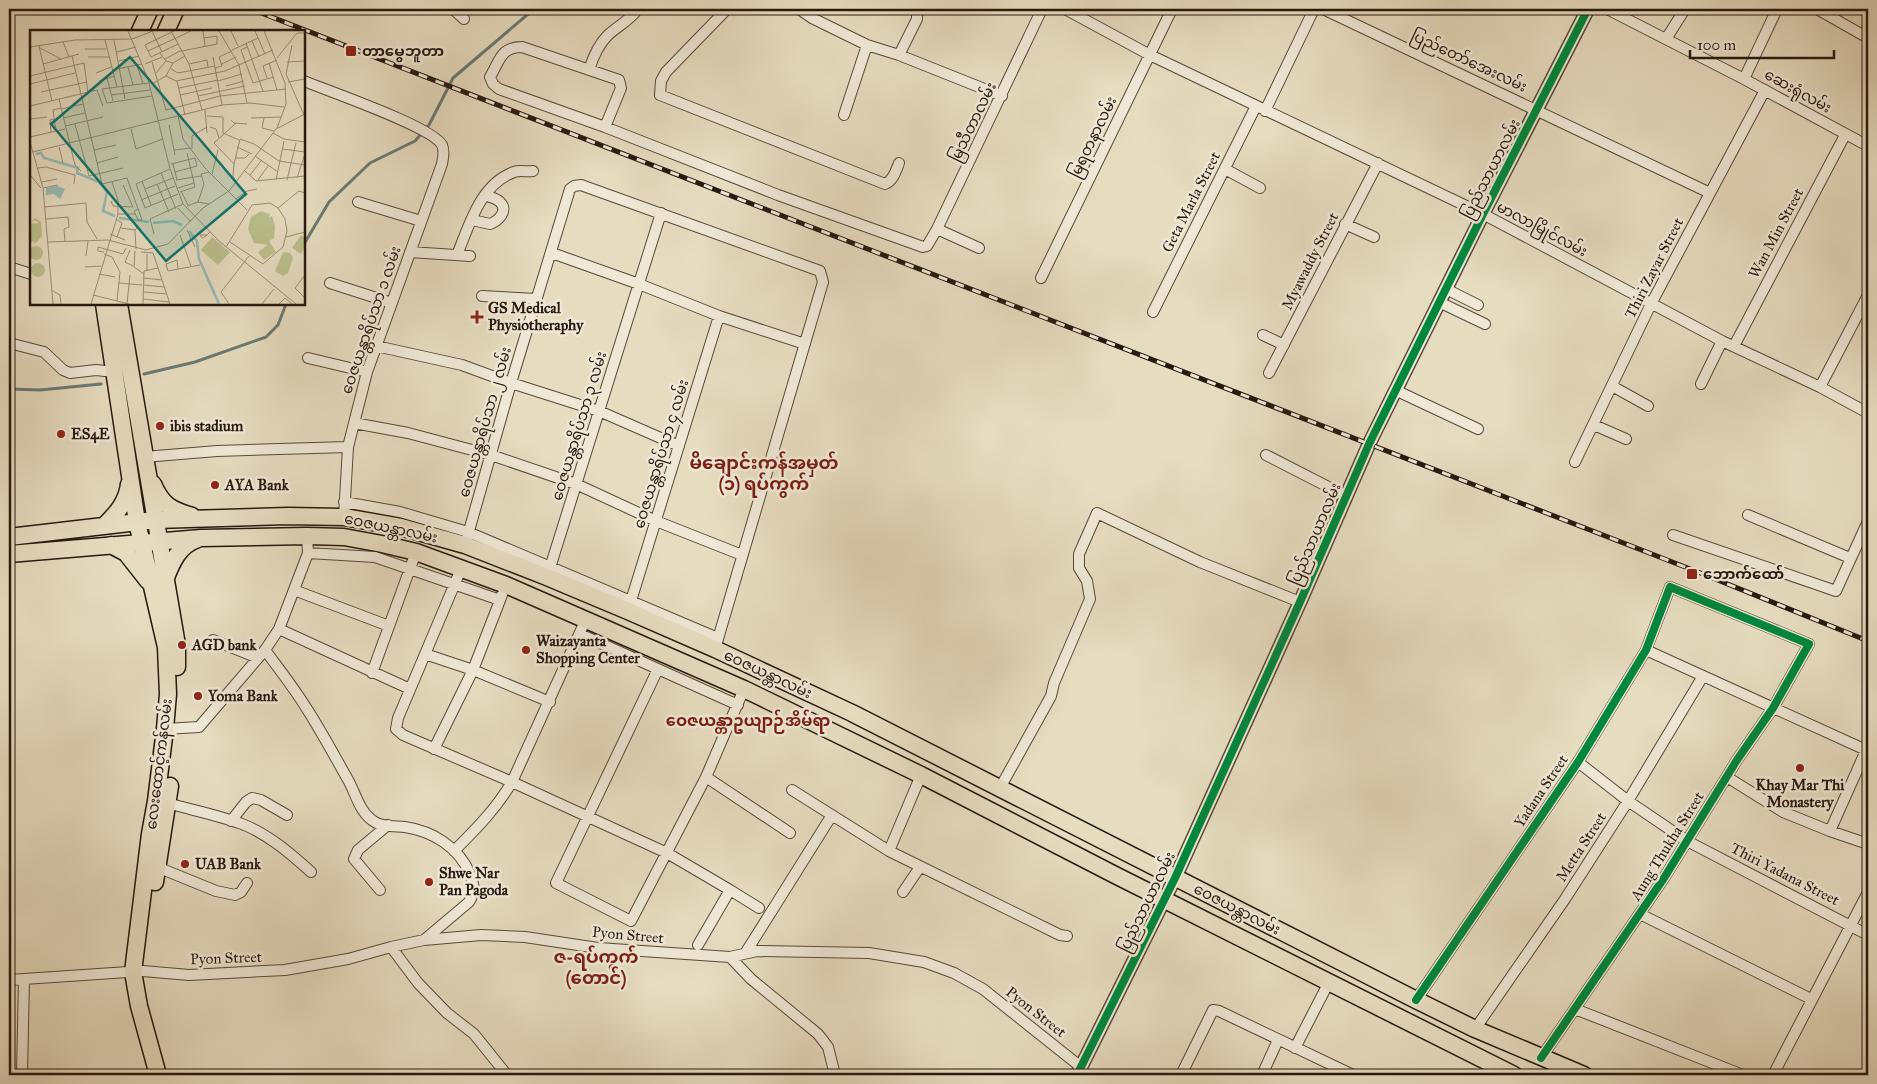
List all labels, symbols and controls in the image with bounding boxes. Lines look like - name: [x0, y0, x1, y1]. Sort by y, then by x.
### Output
- street label: ပြည်တော်အေးလမ်း: [1407, 25, 1530, 98]
- scale bar: [1690, 28, 1833, 60]
- inset map: [30, 30, 305, 305]
- text: 100 m: [1697, 36, 1737, 54]
- place label: တာမွေဘူတာ: [362, 42, 444, 63]
- marker: တာမွေဘူတာ: [344, 44, 358, 58]
- street label: ဆေးရုံလမ်း: [1760, 64, 1835, 119]
- street label: မြသီတာလမ်း: [945, 79, 1003, 166]
- street label: မြရတနာလမ်း: [1065, 93, 1123, 182]
- street label: ပြည်သာယာလမ်း: [1457, 116, 1527, 223]
- street label: Geta Marla Street: [1158, 148, 1224, 255]
- street label: Wan Min Street: [1745, 184, 1808, 281]
- street label: မာလာမြိုင်လမ်း: [1492, 197, 1591, 263]
- street label: Myawaddy Street: [1278, 209, 1343, 313]
- street label: Thiri Zayar Street: [1621, 214, 1687, 321]
- street label: ဝေဇယန္တာရိပ်သာ ၁ လမ်း: [336, 243, 408, 397]
- place label: GS Medical Physiotheraphy: [488, 299, 584, 335]
- marker: GS Medical Physiotheraphy: [470, 310, 484, 324]
- street label: ဝေဇယန္တာရိပ်သာ ၂ လမ်း: [454, 344, 518, 500]
- street label: ဝေဇယန္တာရိပ်သာ ၃ လမ်း: [547, 349, 613, 504]
- street label: ဝေဇယန္တာရိပ်သာ ၄ လမ်း: [629, 377, 695, 532]
- place label: ibis stadium: [170, 417, 244, 435]
- marker: ibis stadium: [154, 420, 166, 432]
- place label: ES4E: [71, 425, 110, 444]
- marker: ES4E: [55, 428, 67, 440]
- district label: မိချောင်းကန်အမှတ် (၁) ရပ်ကွက်: [689, 451, 839, 498]
- place label: AYA Bank: [224, 476, 290, 494]
- marker: AYA Bank: [209, 479, 221, 491]
- street label: ပြည်သာယာလမ်း: [1284, 480, 1348, 589]
- street label: ဝေဇယန္တာလမ်း: [342, 508, 440, 550]
- place label: ဘောက်ထော်: [1703, 564, 1784, 583]
- marker: ဘောက်ထော်: [1685, 567, 1699, 581]
- place label: Waizayanta Shopping Center: [536, 632, 640, 668]
- place label: AGD bank: [191, 636, 257, 654]
- marker: AGD bank: [176, 639, 188, 651]
- marker: Waizayanta Shopping Center: [520, 644, 532, 656]
- street label: ဝေဇယန္တာလမ်း: [720, 645, 815, 705]
- place label: Yoma Bank: [207, 687, 279, 705]
- marker: Yoma Bank: [192, 690, 204, 702]
- street label: လေးထောင့်ကန်လမ်း: [141, 697, 179, 831]
- district label: ဝေဇယန္တာဥယျာဉ်အိမ်ရာ: [666, 709, 830, 734]
- street label: Yadana Street: [1510, 751, 1572, 831]
- marker: Khay Mar Thi Monastery: [1794, 762, 1806, 774]
- place label: Khay Mar Thi Monastery: [1756, 776, 1845, 812]
- street label: Aung Thukha Street: [1626, 788, 1708, 905]
- street label: Metta Street: [1552, 808, 1610, 885]
- street label: Thiri Yadana Street: [1728, 839, 1843, 909]
- street label: ပြည်သာယာလမ်း: [1114, 848, 1182, 957]
- place label: UAB Bank: [195, 855, 262, 873]
- marker: UAB Bank: [179, 858, 191, 870]
- place label: Shwe Nar Pan Pagoda: [439, 864, 509, 900]
- marker: Shwe Nar Pan Pagoda: [423, 876, 435, 888]
- street label: ဝေဇယန္တာလမ်း: [1189, 879, 1284, 941]
- street label: Pyon Street: [591, 923, 665, 947]
- district label: ဇ-ရပ်ကွက် (တောင်): [553, 945, 639, 990]
- street label: Pyon Street: [190, 948, 263, 968]
- street label: Pyon Street: [1002, 983, 1070, 1042]

